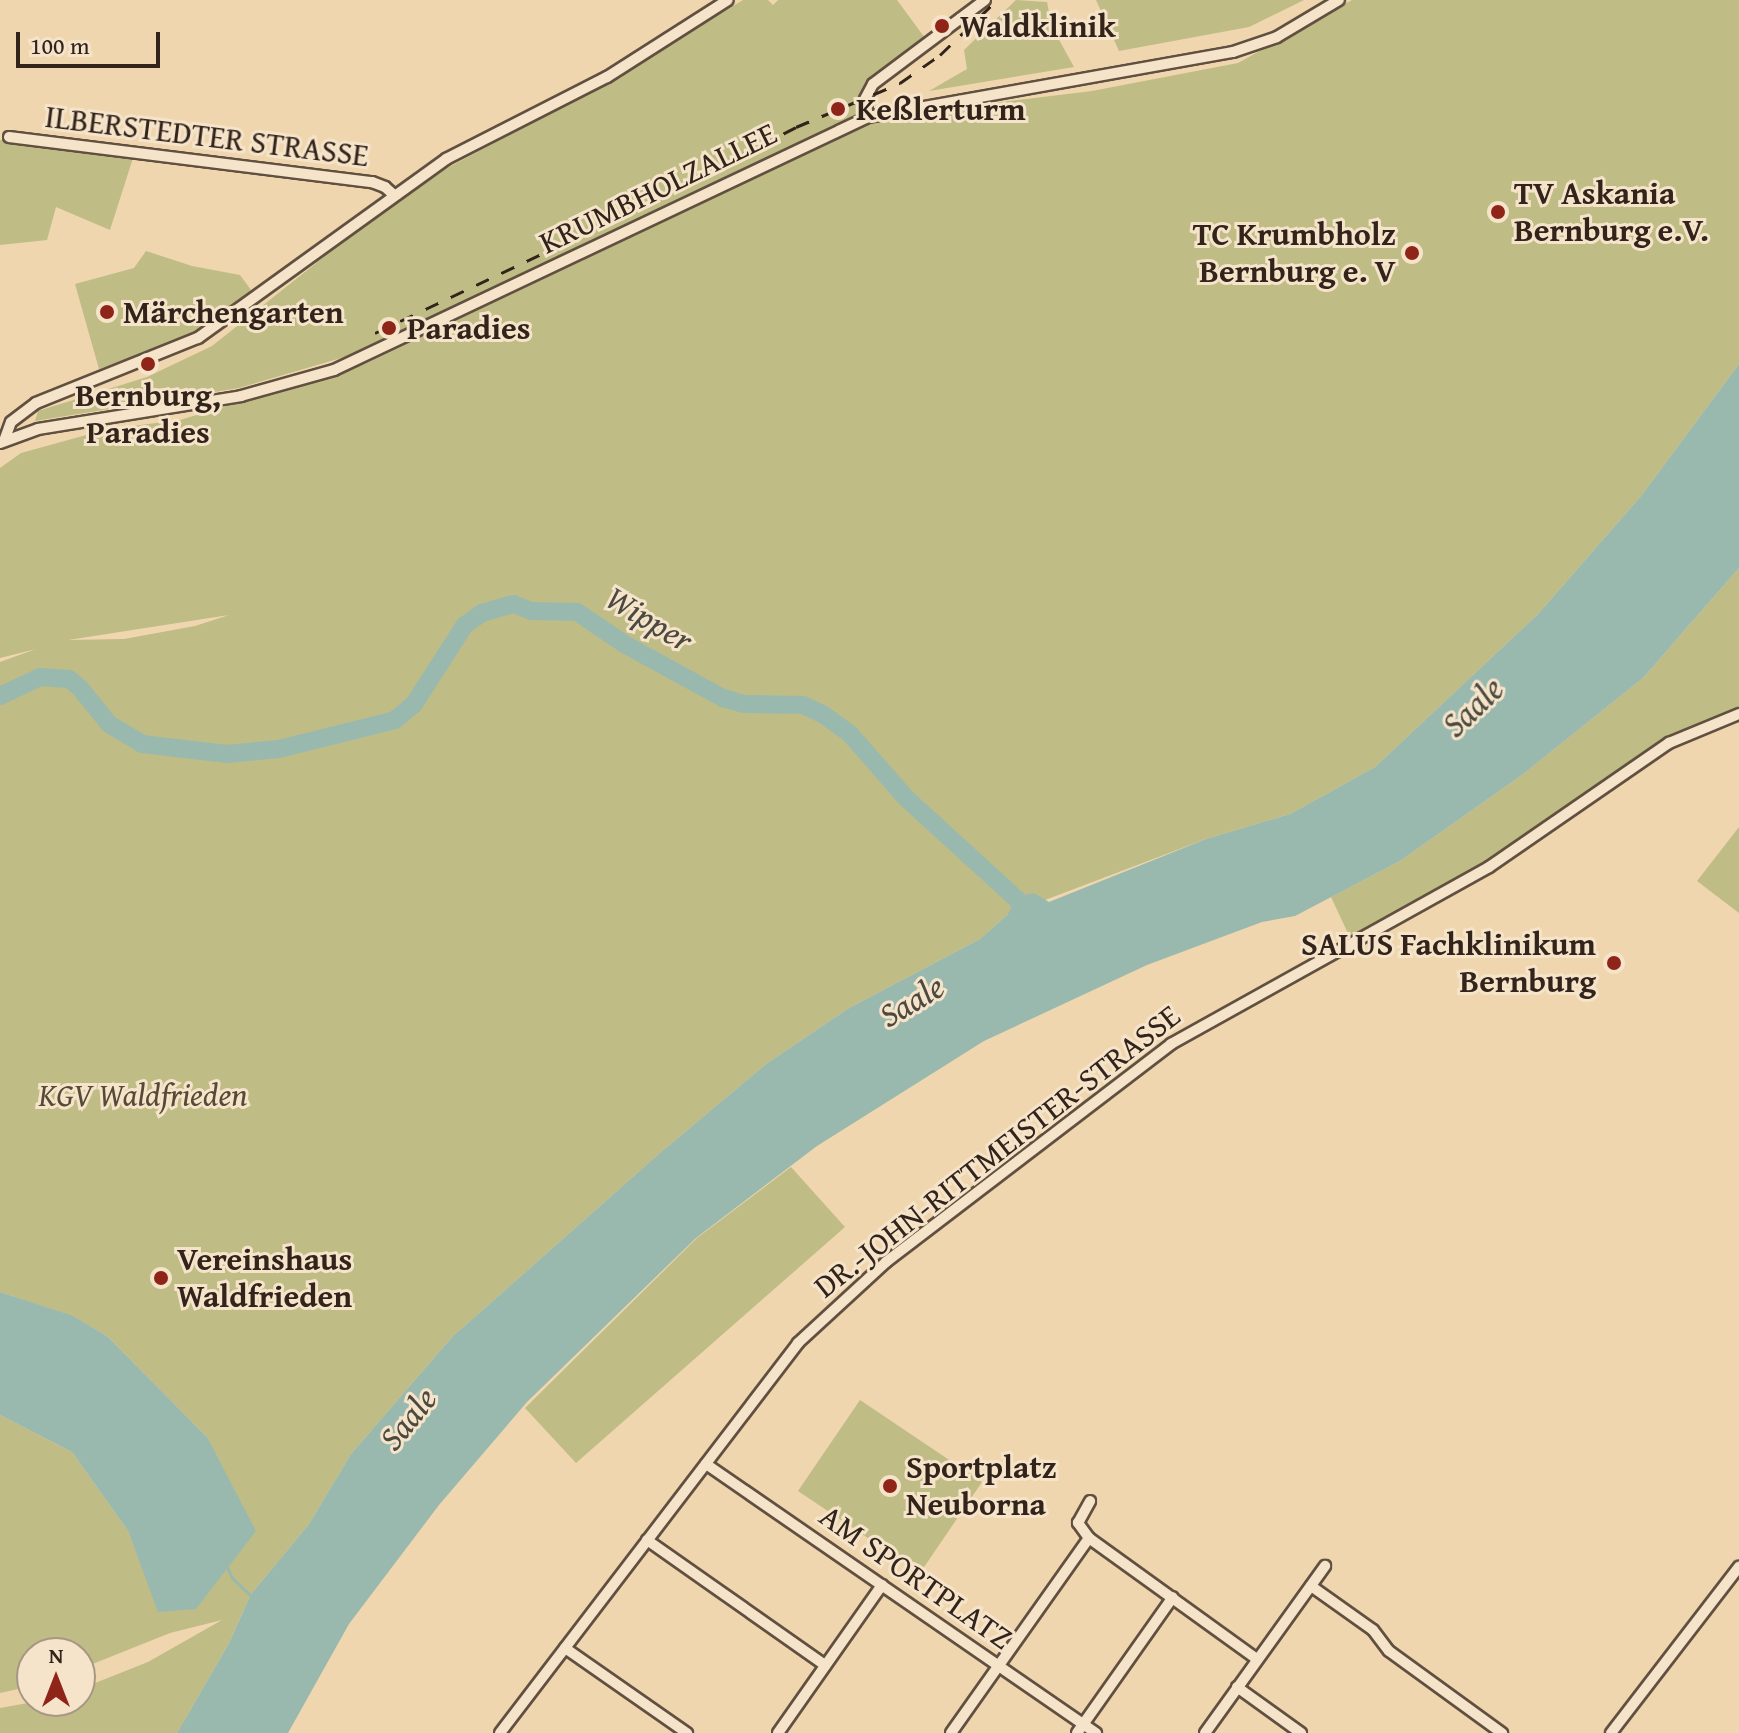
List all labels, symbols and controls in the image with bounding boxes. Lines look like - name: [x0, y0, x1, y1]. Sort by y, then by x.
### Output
- place label: Waldklinik: [960, 7, 1116, 45]
- marker: Waldklinik: [931, 15, 953, 37]
- scale bar: [20, 16, 164, 66]
- text: 100 m: [30, 28, 90, 63]
- place label: Keßlerturm: [856, 90, 1026, 128]
- street label: ILBERSTEDTER STRASSE: [43, 97, 371, 175]
- marker: Keßlerturm: [827, 98, 849, 120]
- street label: KRUMBHOLZALLEE: [533, 114, 783, 262]
- place label: TV Askania Bernburg e.V.: [1514, 175, 1709, 250]
- marker: TV Askania Bernburg e.V.: [1489, 203, 1507, 221]
- place label: TC Krumbholz Bernburg e. V: [1193, 216, 1396, 291]
- marker: TC Krumbholz Bernburg e. V: [1403, 244, 1421, 262]
- place label: Märchengarten: [123, 293, 344, 331]
- marker: Märchengarten: [98, 303, 116, 321]
- place label: Paradies: [407, 309, 531, 347]
- marker: Paradies: [378, 317, 400, 339]
- marker: Bernburg, Paradies: [139, 355, 157, 373]
- place label: Bernburg, Paradies: [75, 377, 221, 452]
- water label: Wipper: [599, 576, 701, 660]
- water label: Saale: [1433, 667, 1511, 745]
- place label: SALUS Fachklinikum Bernburg: [1301, 926, 1596, 1001]
- marker: SALUS Fachklinikum Bernburg: [1603, 952, 1625, 974]
- water label: Saale: [871, 965, 951, 1035]
- street label: DR.-JOHN-RITTMEISTER-STRASSE: [806, 996, 1188, 1306]
- park label: KGV Waldfrieden: [39, 1076, 247, 1114]
- place label: Vereinshaus Waldfrieden: [177, 1241, 352, 1316]
- marker: Vereinshaus Waldfrieden: [152, 1269, 170, 1287]
- water label: Saale: [370, 1378, 444, 1458]
- place label: Sportplatz Neuborna: [906, 1449, 1057, 1524]
- marker: Sportplatz Neuborna: [881, 1477, 899, 1495]
- street label: AM SPORTPLATZ: [812, 1496, 1020, 1658]
- north arrow: [16, 1637, 96, 1717]
- text: N: [49, 1639, 63, 1671]

